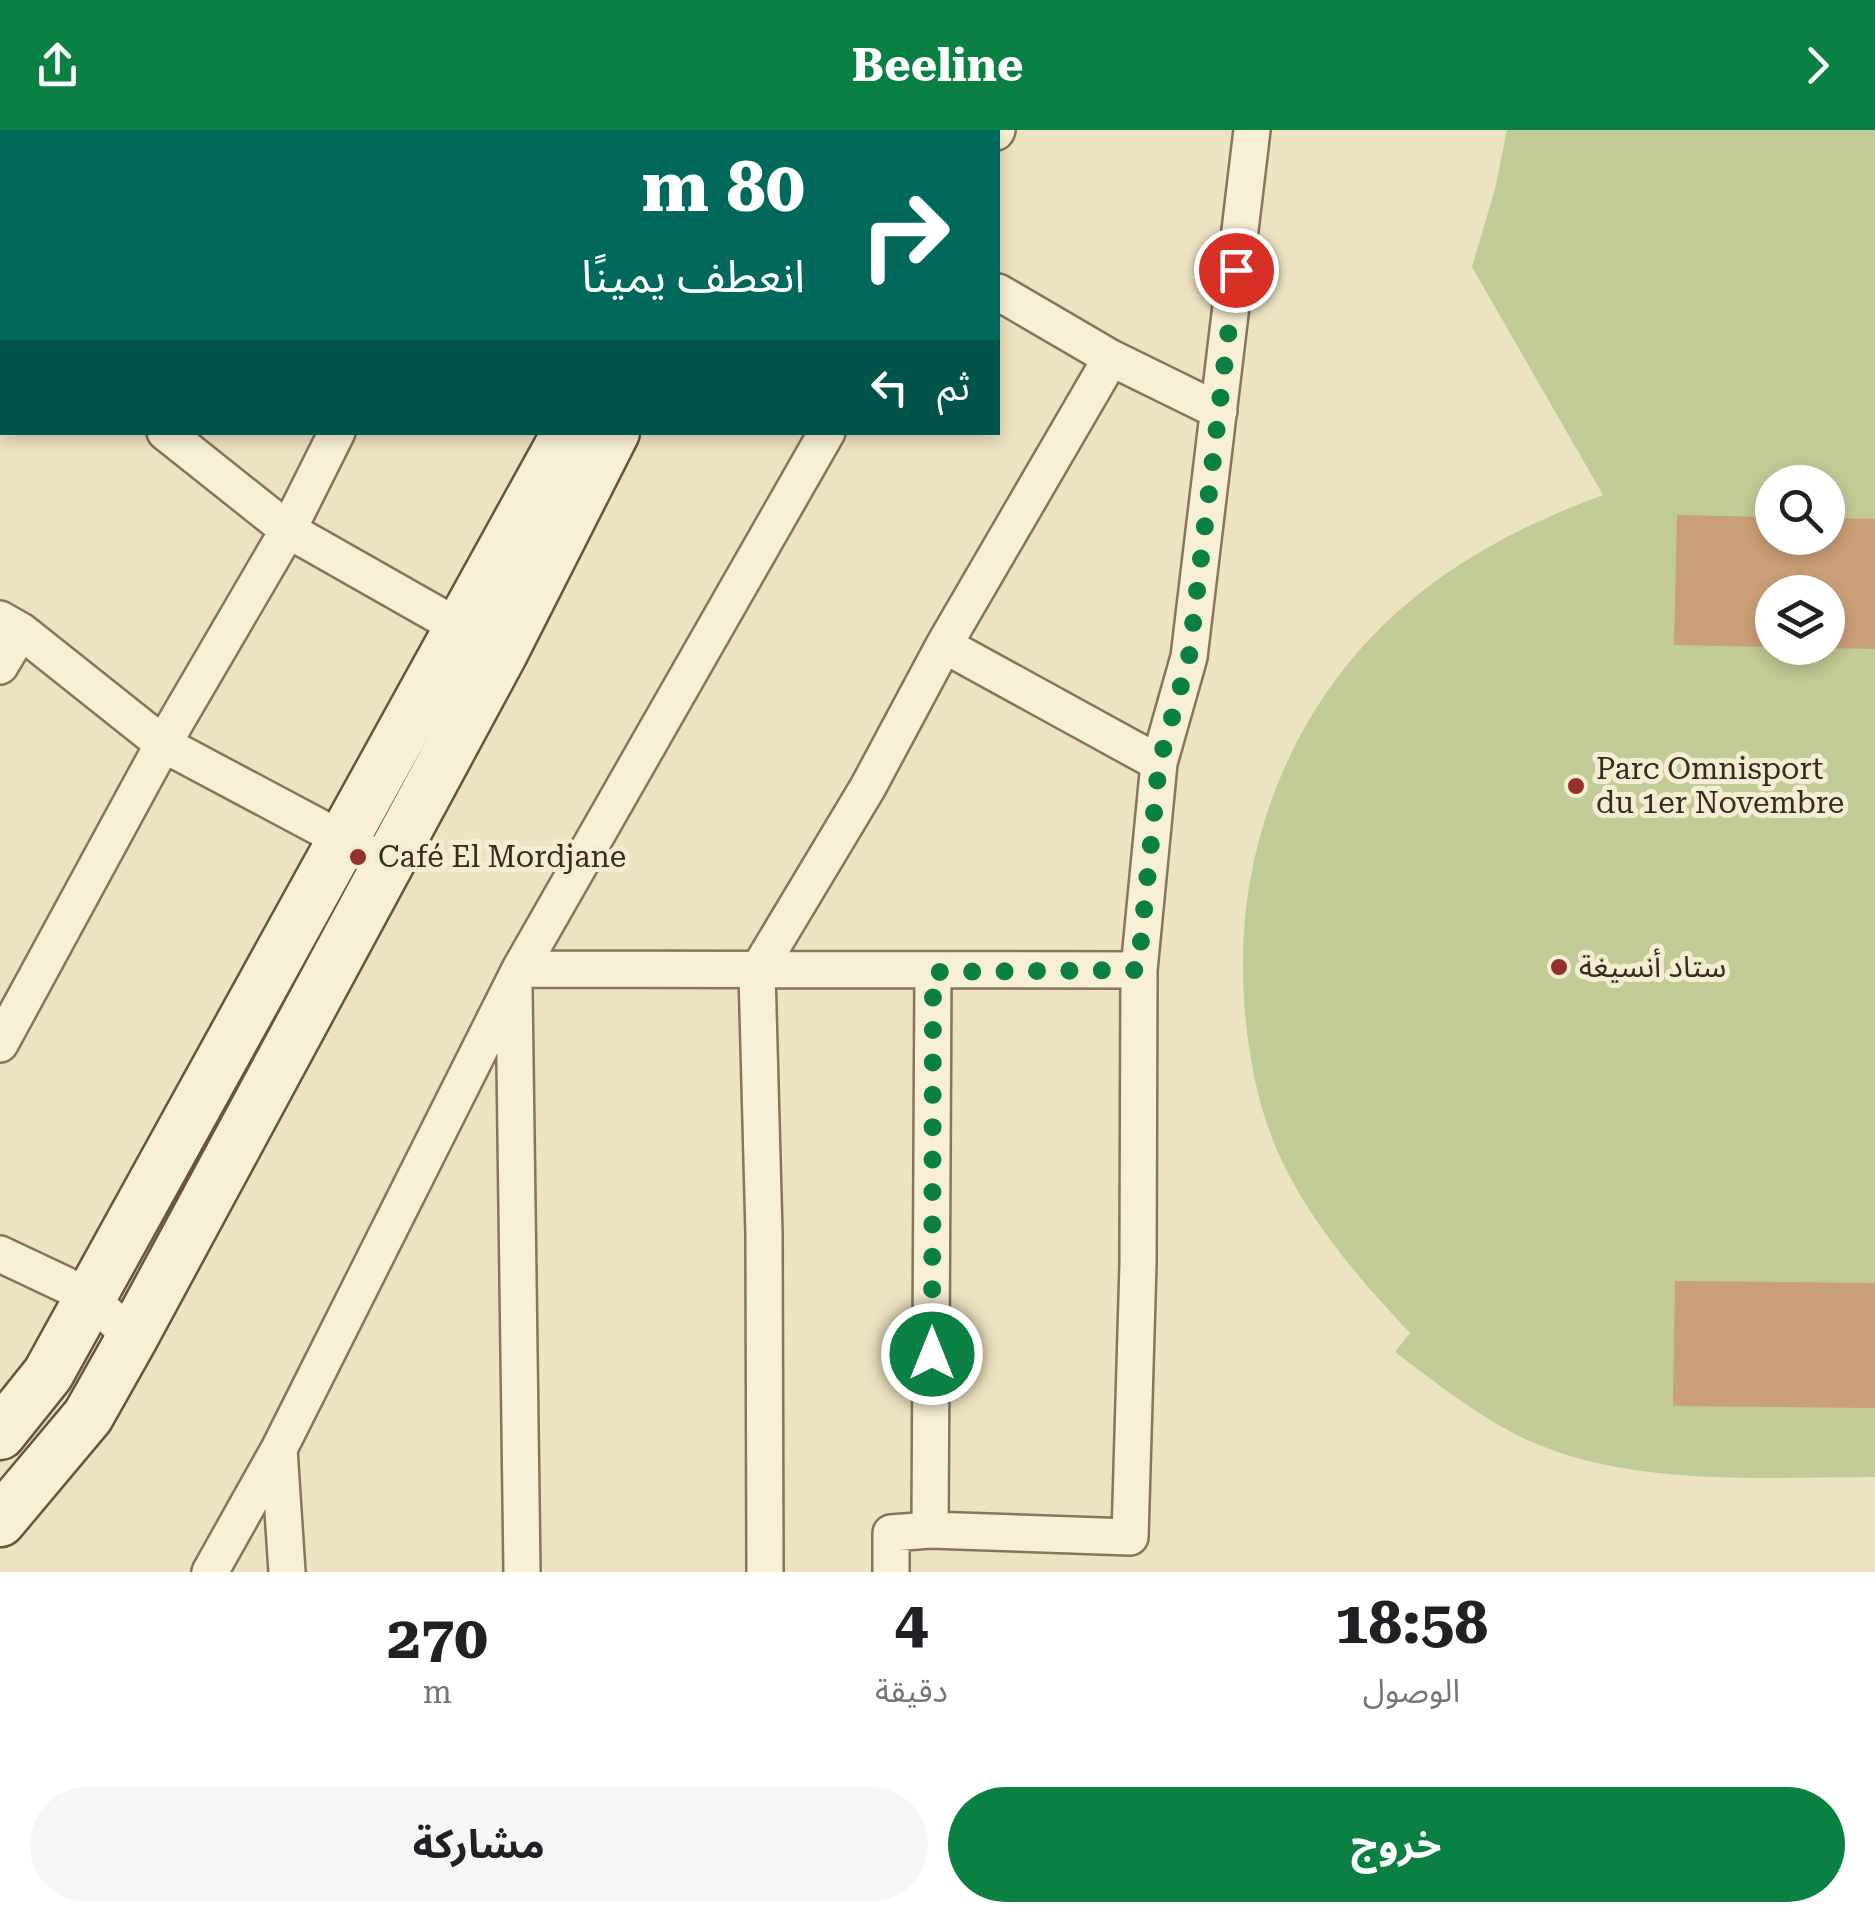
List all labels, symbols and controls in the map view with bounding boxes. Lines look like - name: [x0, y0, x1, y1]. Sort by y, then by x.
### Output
- icon: share: [30, 38, 85, 93]
- icon: forward: [1790, 38, 1845, 93]
- text: Beeline: [852, 39, 1023, 92]
- text: 80 m: [641, 146, 805, 228]
- icon: right: [840, 170, 970, 300]
- pin: [1194, 228, 1279, 313]
- icon: arrive: [1209, 243, 1264, 298]
- text: انعطف يمينًا: [581, 250, 805, 303]
- icon: left: [862, 360, 917, 415]
- text: ثم: [937, 365, 970, 409]
- map controls: [1755, 465, 1845, 665]
- button: search: [1755, 465, 1845, 555]
- button: layers: [1755, 575, 1845, 665]
- place label: Parc Omnisport du 1er Novembre: [1596, 751, 1844, 820]
- marker: Parc Omnisport du 1er Novembre: [1565, 775, 1587, 797]
- place label: Café El Mordjane: [378, 839, 626, 874]
- marker: Café El Mordjane: [347, 846, 369, 868]
- place label: ستاد أنسيغة: [1579, 948, 1726, 984]
- marker: ستاد أنسيغة: [1548, 956, 1570, 978]
- position arrow: [880, 1302, 984, 1406]
- text: 4: [895, 1587, 928, 1658]
- text: 18:58: [1335, 1587, 1488, 1658]
- text: 270: [387, 1602, 488, 1673]
- text: دقيقة: [875, 1672, 948, 1710]
- text: الوصول: [1363, 1672, 1460, 1710]
- text: m: [423, 1673, 452, 1711]
- button: مشاركة: [30, 1787, 928, 1902]
- button: خروج: [948, 1787, 1845, 1902]

